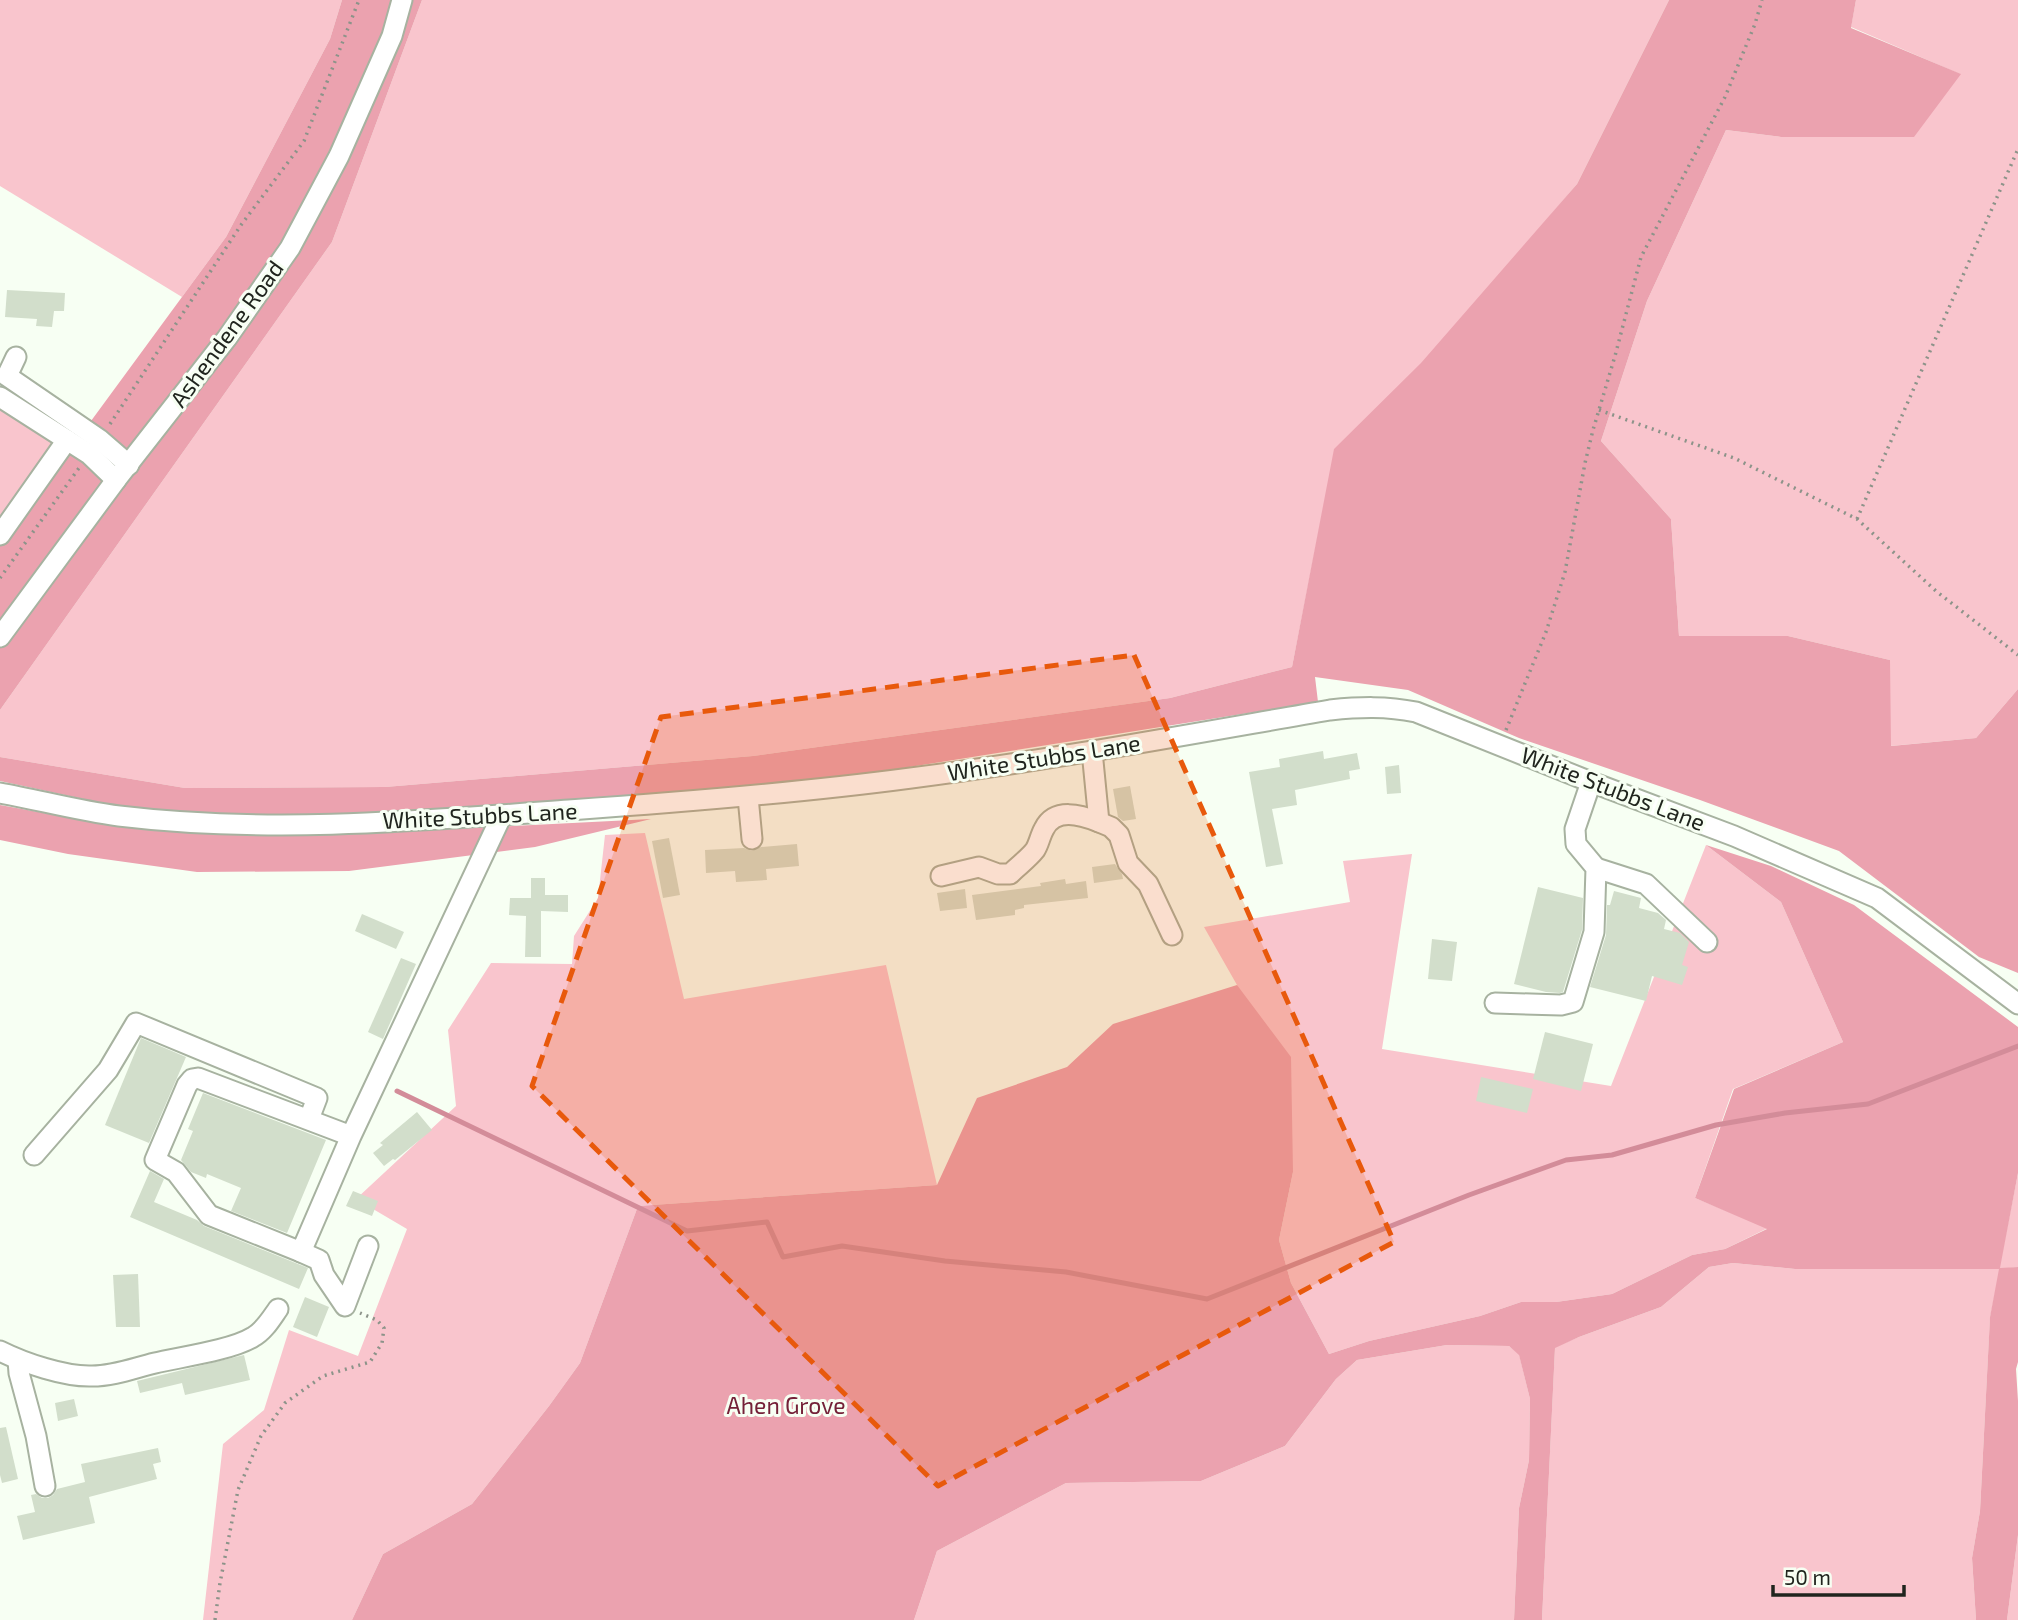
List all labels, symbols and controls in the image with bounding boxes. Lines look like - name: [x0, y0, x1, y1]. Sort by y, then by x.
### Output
- street label: Ashendene Road: [164, 255, 289, 412]
- street label: White Stubbs Lane: [945, 728, 1142, 786]
- street label: White Stubbs Lane: [1517, 740, 1709, 836]
- street label: White Stubbs Lane: [382, 796, 578, 834]
- park label: Ahen Grove: [726, 1391, 846, 1419]
- scale bar: [1773, 1554, 1904, 1598]
- text: 50 m: [1784, 1564, 1831, 1589]

